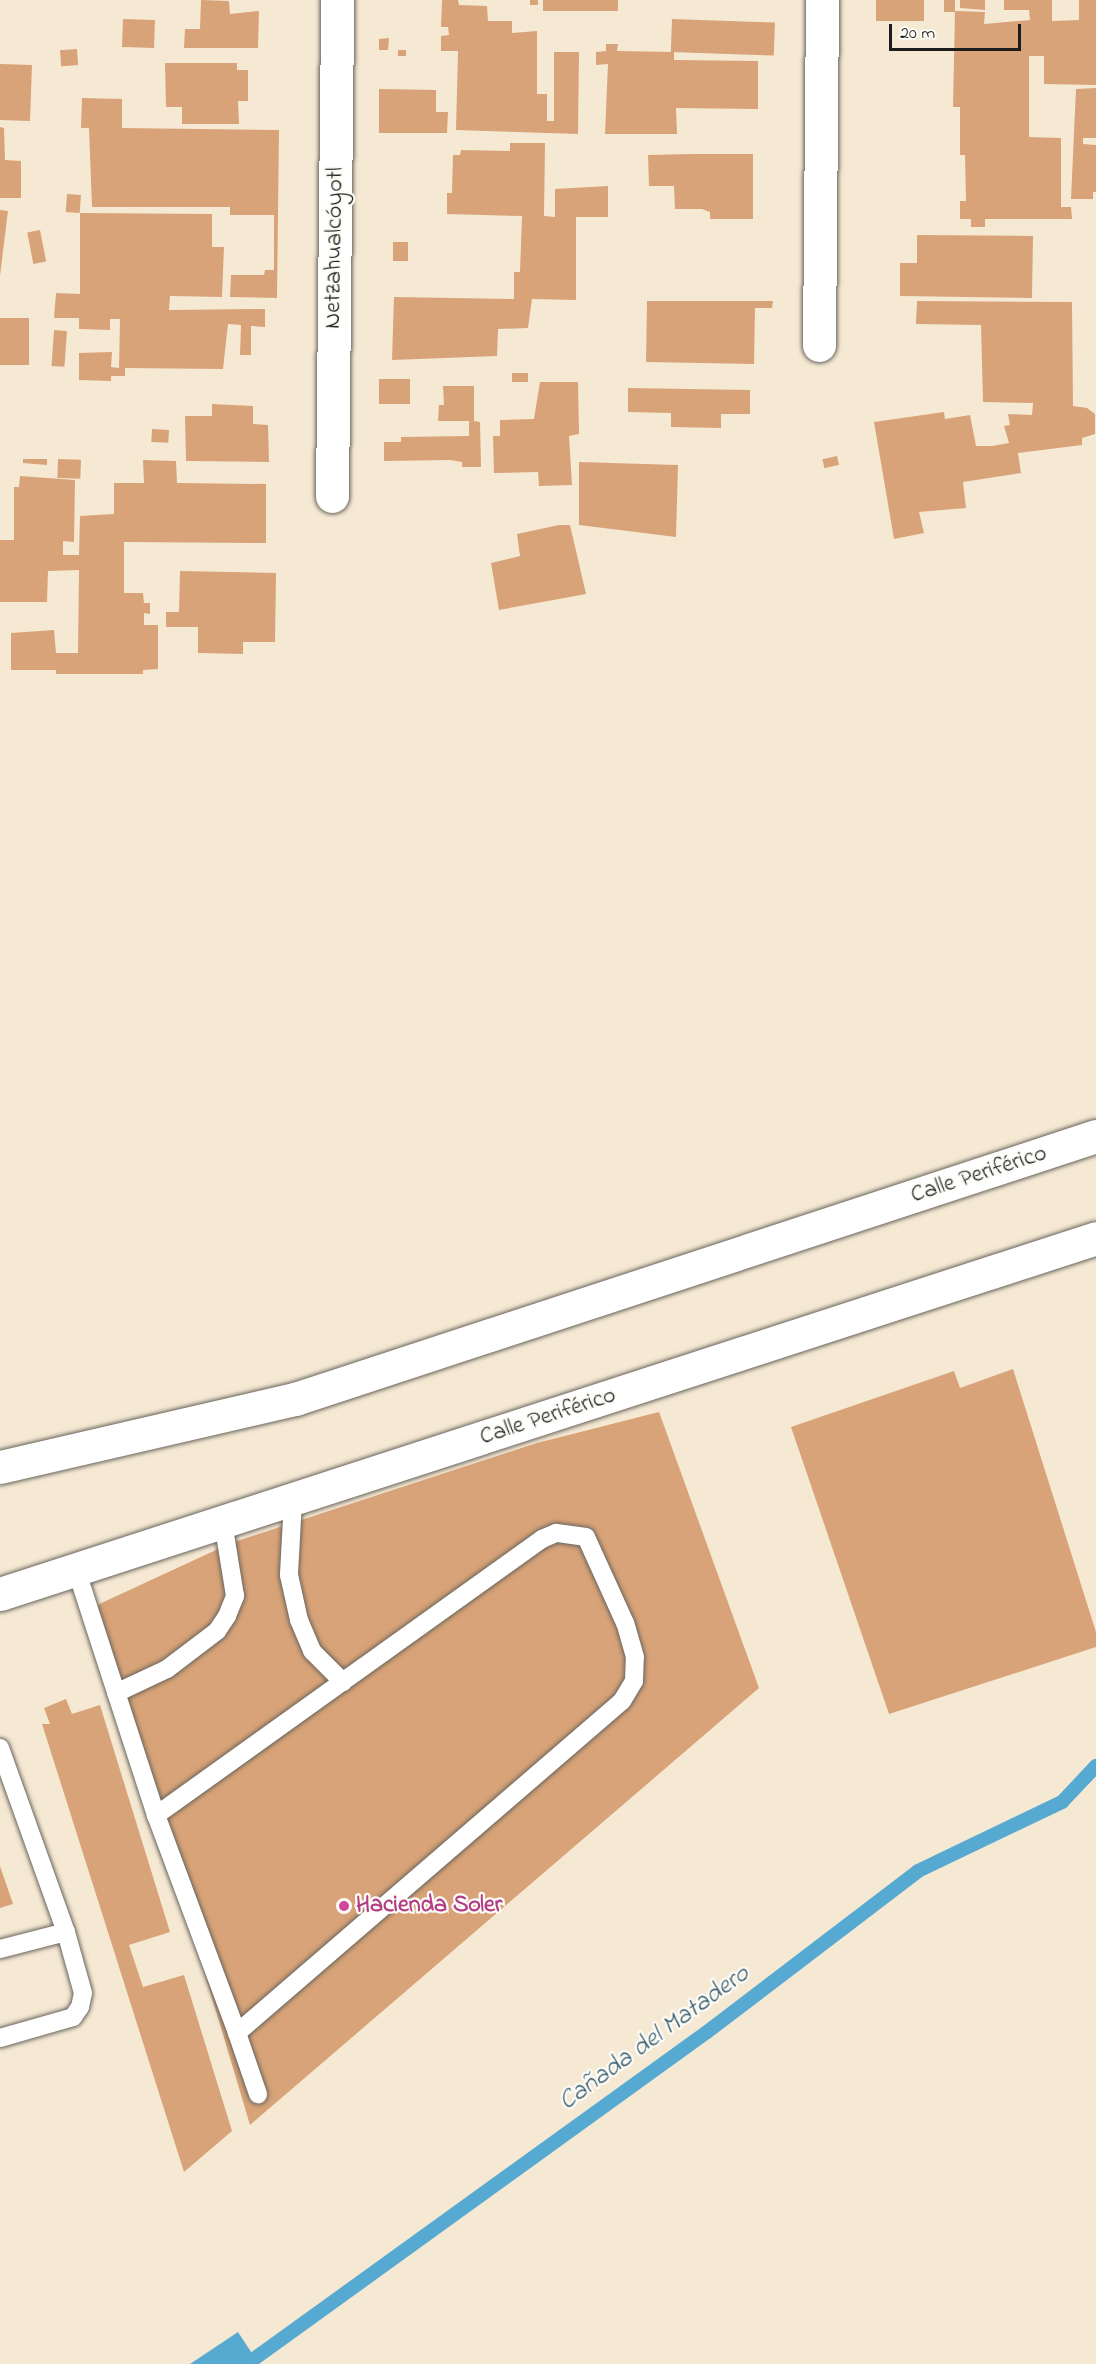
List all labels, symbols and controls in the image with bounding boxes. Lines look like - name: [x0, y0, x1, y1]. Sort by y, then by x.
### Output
- scale bar: [892, 12, 1024, 50]
- text: 20 m: [900, 21, 935, 47]
- street label: Netzahualcóyotl: [319, 167, 351, 329]
- street label: Calle Periférico: [907, 1139, 1051, 1211]
- street label: Calle Periférico: [476, 1381, 620, 1453]
- place label: Hacienda Soler: [356, 1892, 502, 1920]
- marker: Hacienda Soler: [337, 1899, 351, 1913]
- water label: Cañada del Matadero: [554, 1959, 756, 2119]

